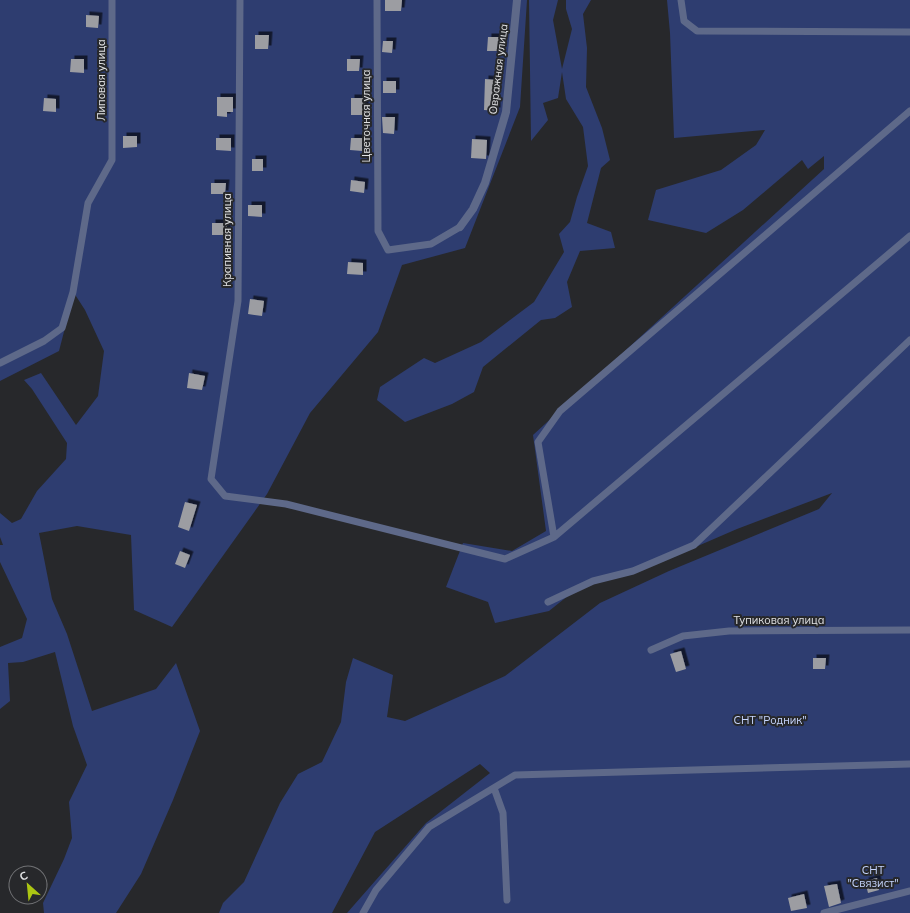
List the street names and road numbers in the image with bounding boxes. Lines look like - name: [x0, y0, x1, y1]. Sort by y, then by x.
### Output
- street label: Овражная улица: [485, 23, 511, 115]
- street label: Липовая улица: [94, 39, 108, 121]
- street label: Цветочная улица: [359, 70, 373, 162]
- street label: Крапивная улица: [220, 193, 234, 287]
- street label: Тупиковая улица: [733, 613, 825, 627]

